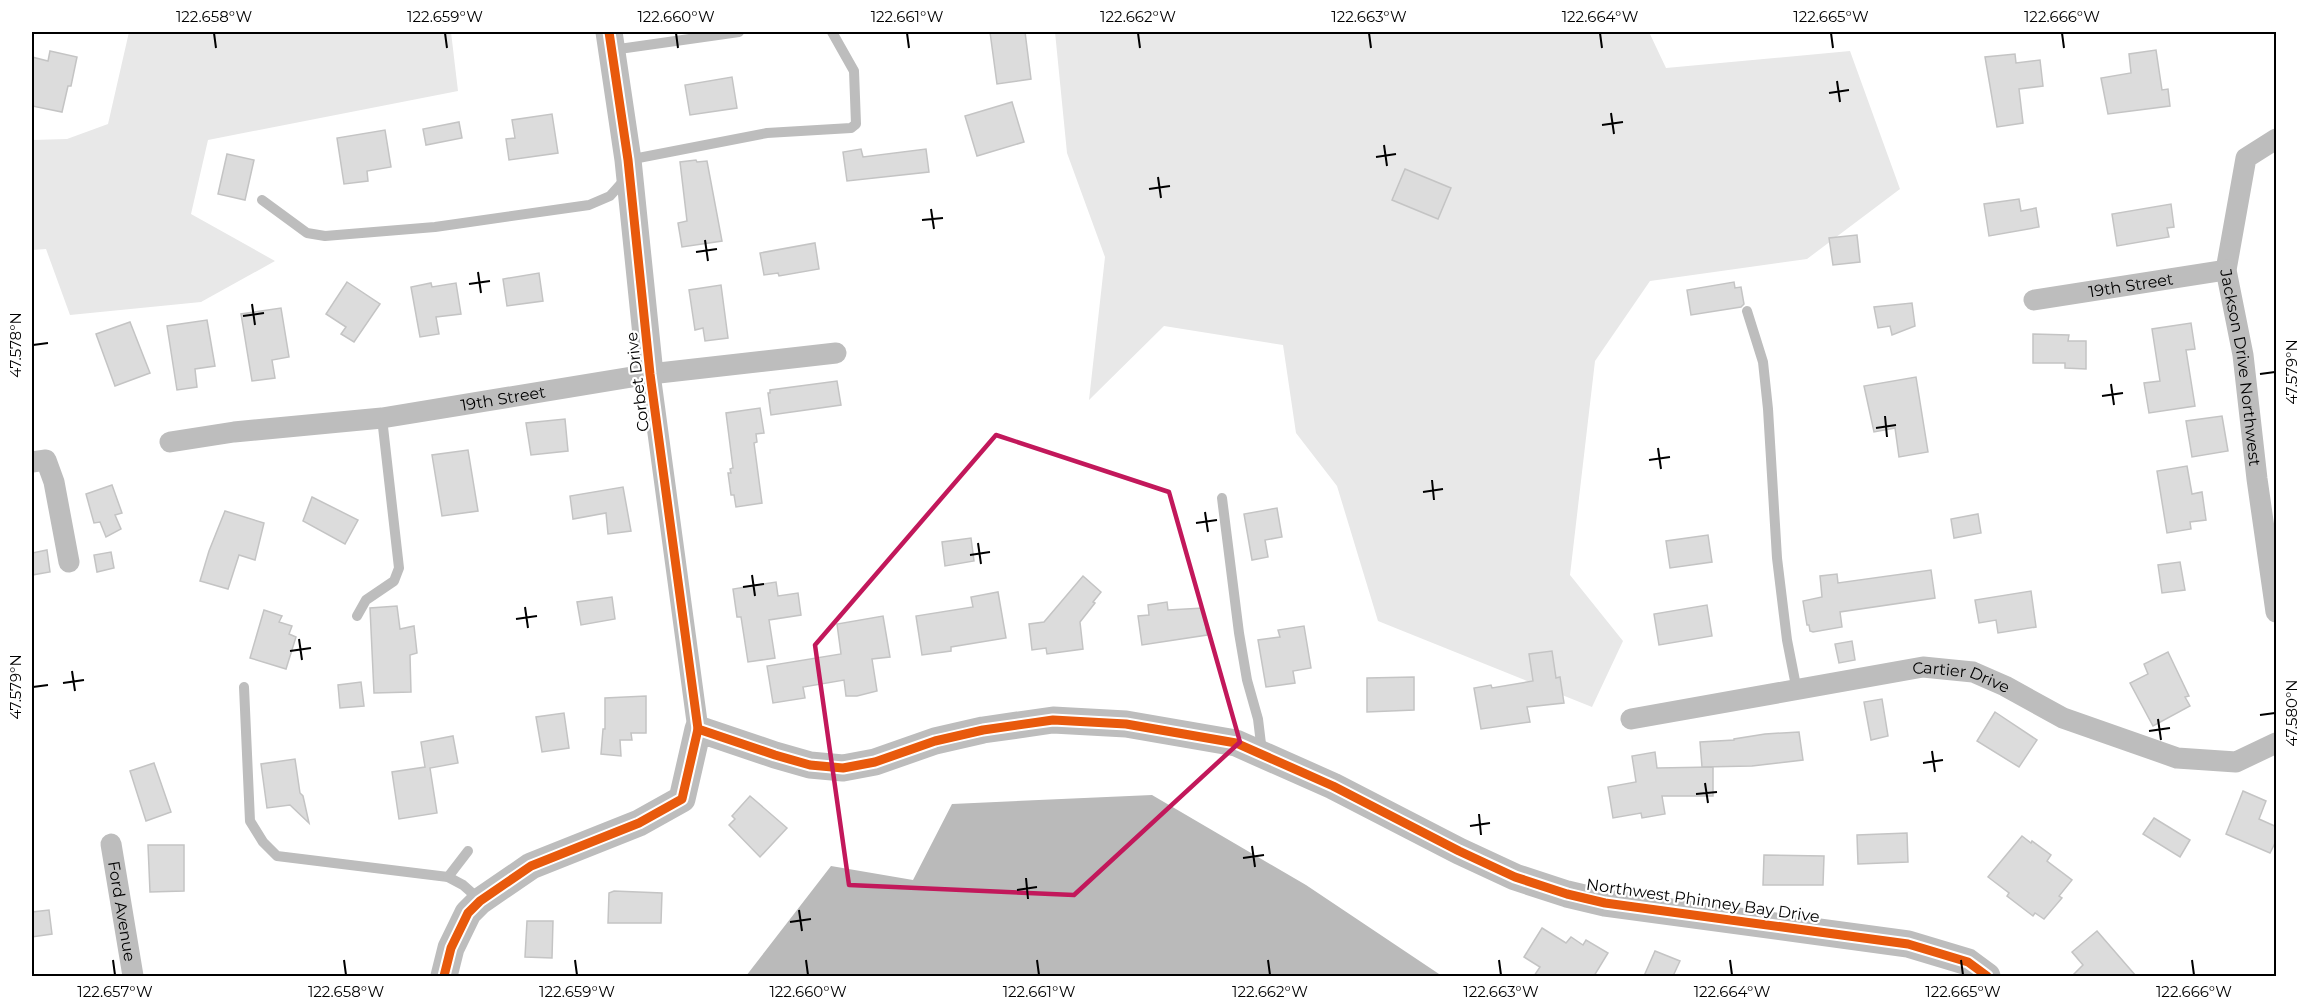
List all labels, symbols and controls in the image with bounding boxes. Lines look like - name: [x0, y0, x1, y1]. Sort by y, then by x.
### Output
- text: 122.658°W: [176, 7, 252, 26]
- text: 122.659°W: [407, 7, 483, 26]
- text: 122.660°W: [637, 7, 715, 26]
- text: 122.661°W: [871, 7, 944, 26]
- text: 122.662°W: [1100, 7, 1176, 26]
- text: 122.663°W: [1331, 7, 1407, 26]
- text: 122.664°W: [1562, 7, 1639, 26]
- text: 122.665°W: [1793, 7, 1869, 26]
- text: 122.666°W: [2024, 7, 2100, 26]
- street label: Jackson Drive Northwest: [2216, 266, 2265, 468]
- street label: 19th Street: [2087, 269, 2175, 301]
- text: 47.578°N: [6, 312, 25, 378]
- street label: Corbet Drive: [622, 331, 653, 433]
- text: 47.579°N: [2282, 339, 2301, 405]
- street label: 19th Street: [459, 382, 547, 415]
- text: 47.579°N: [6, 654, 25, 720]
- street label: Cartier Drive: [1911, 658, 2013, 697]
- text: 47.580°N: [2282, 680, 2301, 746]
- street label: Ford Avenue: [104, 859, 139, 963]
- street label: Northwest Phinney Bay Drive: [1585, 875, 1821, 926]
- text: 122.657°W: [77, 982, 153, 1001]
- text: 122.658°W: [308, 982, 384, 1001]
- text: 122.659°W: [539, 982, 615, 1001]
- text: 122.660°W: [769, 982, 847, 1001]
- text: 122.661°W: [1003, 982, 1076, 1001]
- text: 122.662°W: [1232, 982, 1308, 1001]
- text: 122.663°W: [1463, 982, 1539, 1001]
- text: 122.664°W: [1694, 982, 1771, 1001]
- text: 122.665°W: [1925, 982, 2001, 1001]
- text: 122.666°W: [2156, 982, 2232, 1001]

